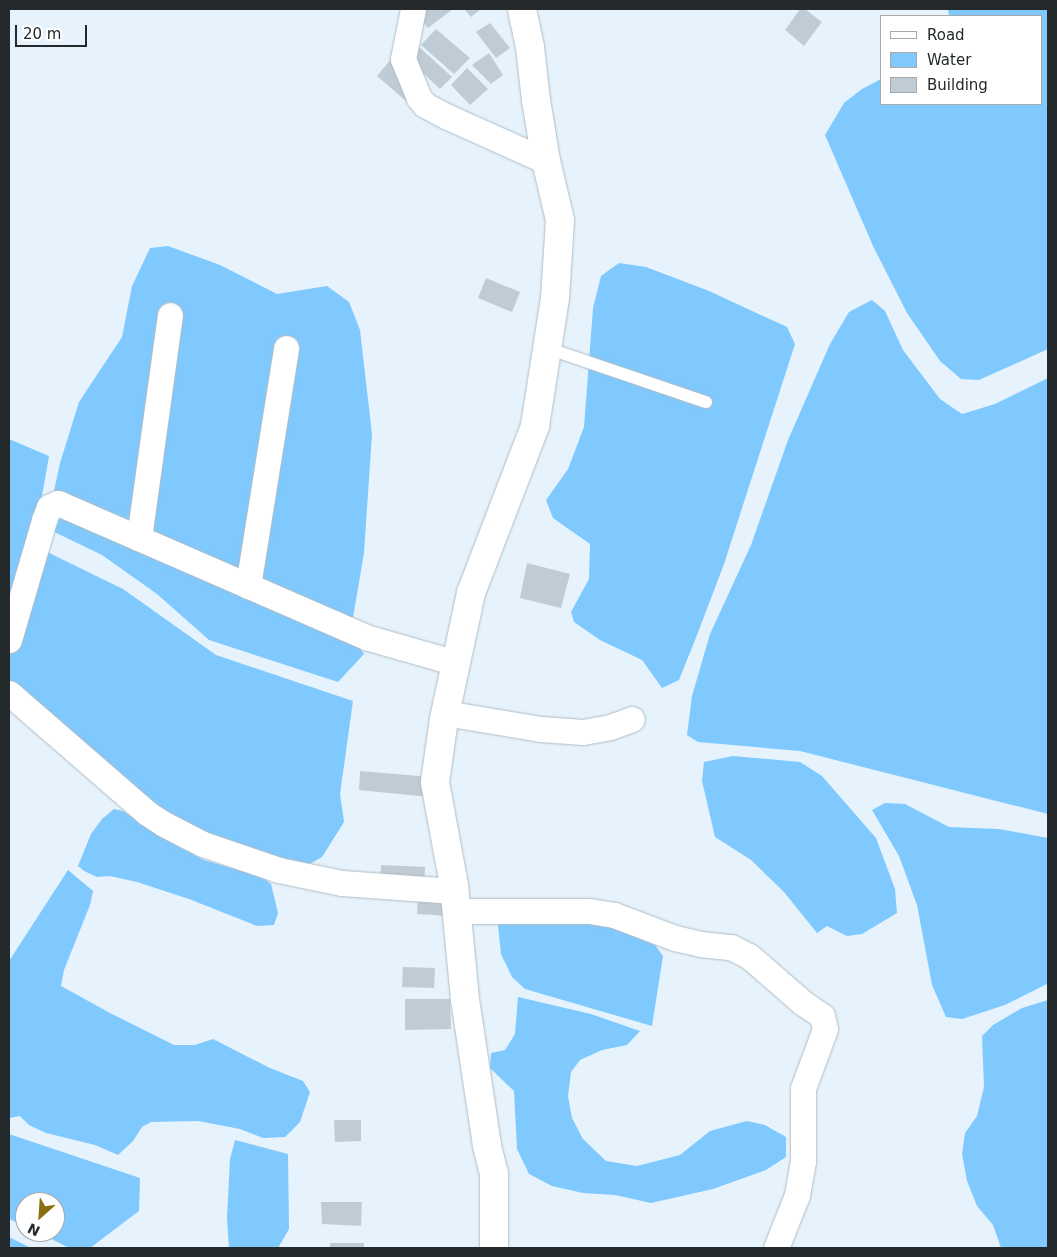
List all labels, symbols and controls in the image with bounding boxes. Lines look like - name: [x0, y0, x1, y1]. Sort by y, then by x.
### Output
- scale bar: [18, 15, 90, 47]
- legend: [880, 15, 1042, 105]
- text: 20 m: [23, 25, 61, 43]
- text: Road: [927, 26, 965, 44]
- text: Water: [927, 51, 971, 69]
- text: Building: [927, 76, 988, 94]
- north arrow: [15, 1192, 65, 1242]
- text: N: [25, 1220, 43, 1239]

